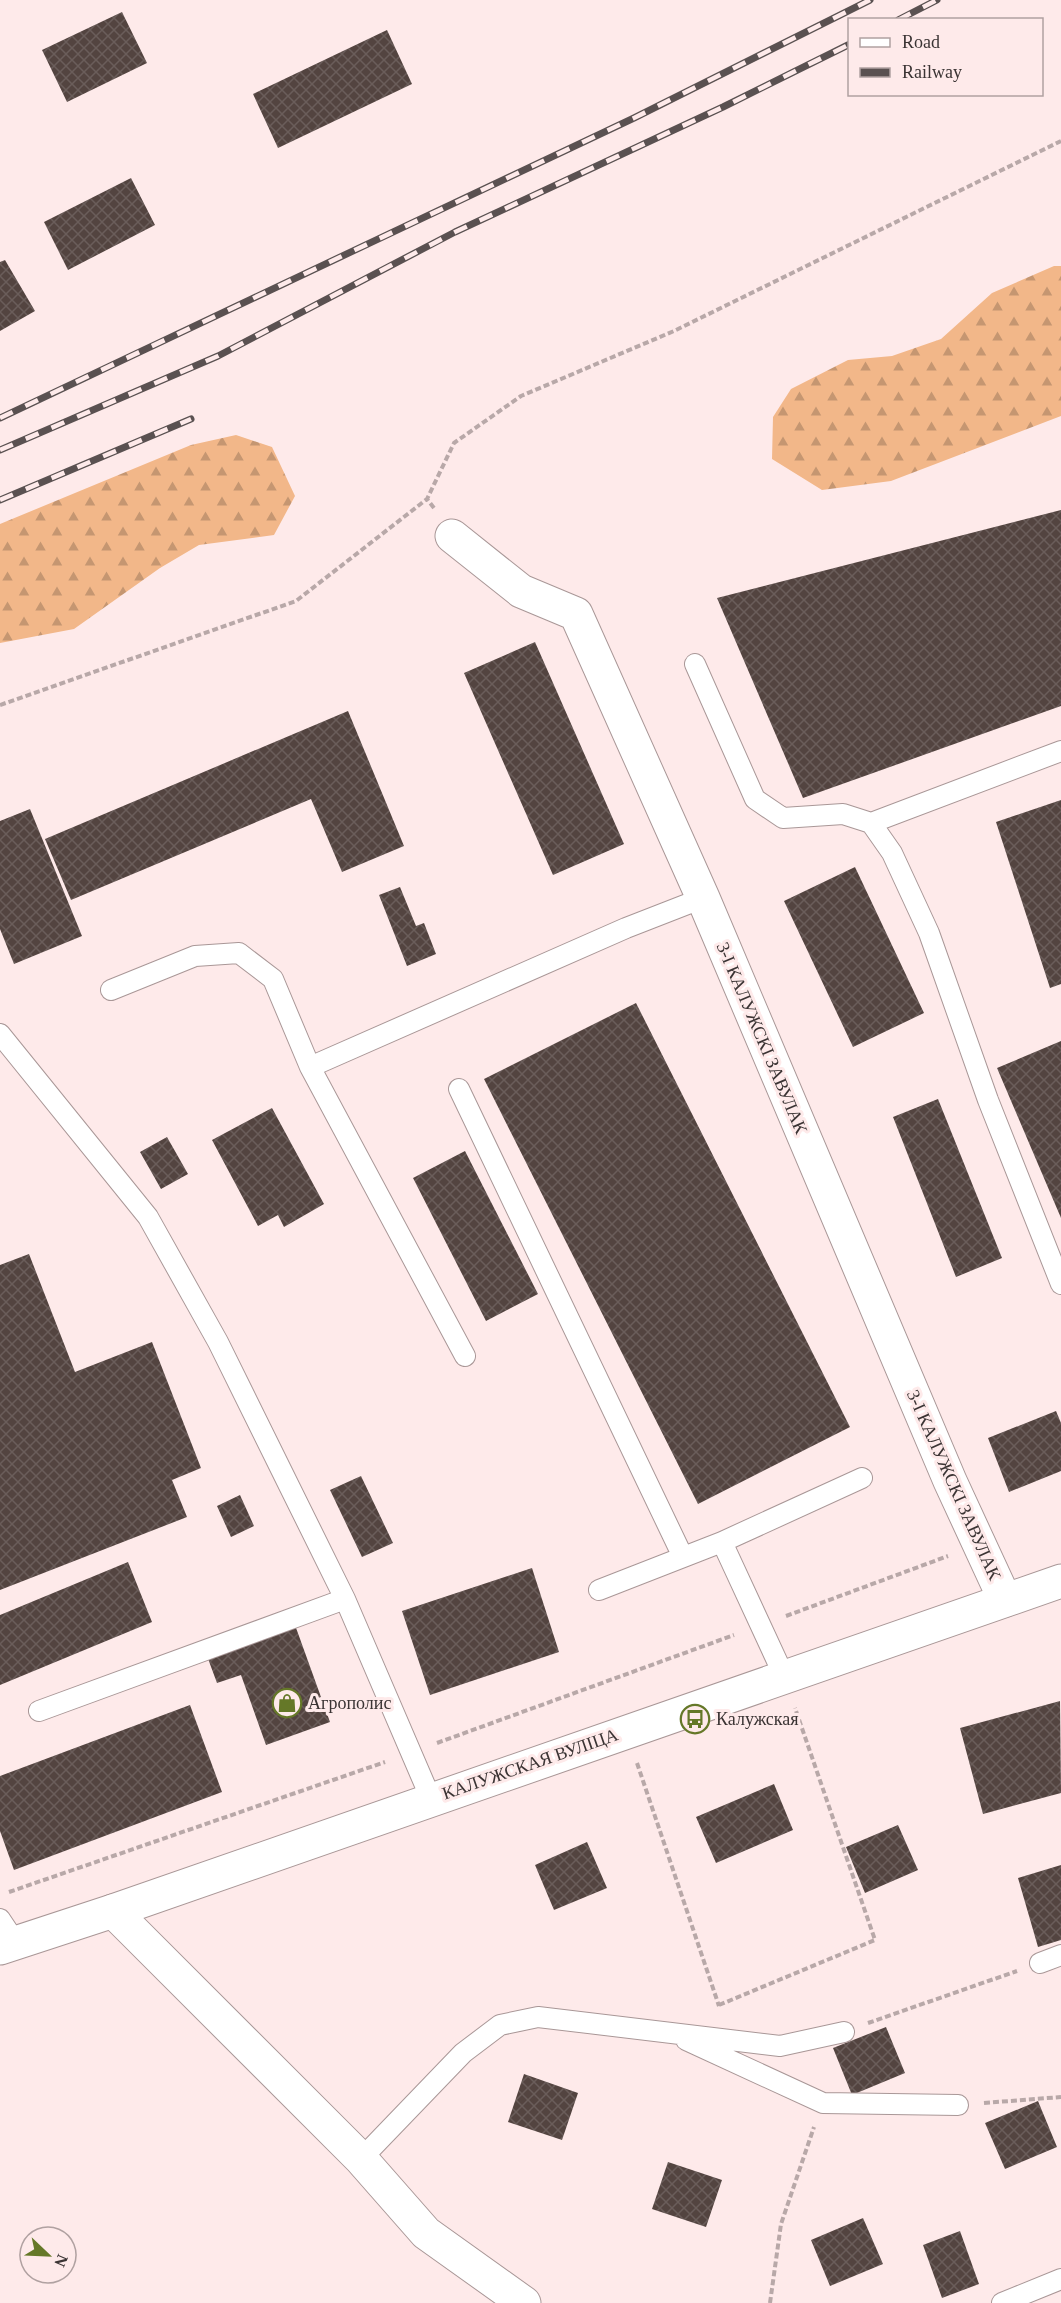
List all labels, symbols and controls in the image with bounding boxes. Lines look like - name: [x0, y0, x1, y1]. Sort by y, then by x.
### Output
- legend: [848, 18, 1043, 96]
- text: Road: [902, 32, 940, 52]
- text: Railway: [902, 62, 962, 82]
- street label: 3-І КАЛУЖСКІ ЗАВУЛАК: [713, 939, 812, 1138]
- street label: 3-І КАЛУЖСКІ ЗАВУЛАК: [903, 1387, 1005, 1584]
- shop icon: Агрополис: [271, 1687, 303, 1719]
- place label: Агрополис: [308, 1693, 391, 1713]
- bus stop icon: Калужская: [679, 1703, 711, 1735]
- place label: Калужская: [716, 1709, 799, 1729]
- street label: КАЛУЖСКАЯ ВУЛІЦА: [439, 1724, 621, 1804]
- north arrow: [18, 2225, 78, 2285]
- text: N: [51, 2252, 71, 2270]

